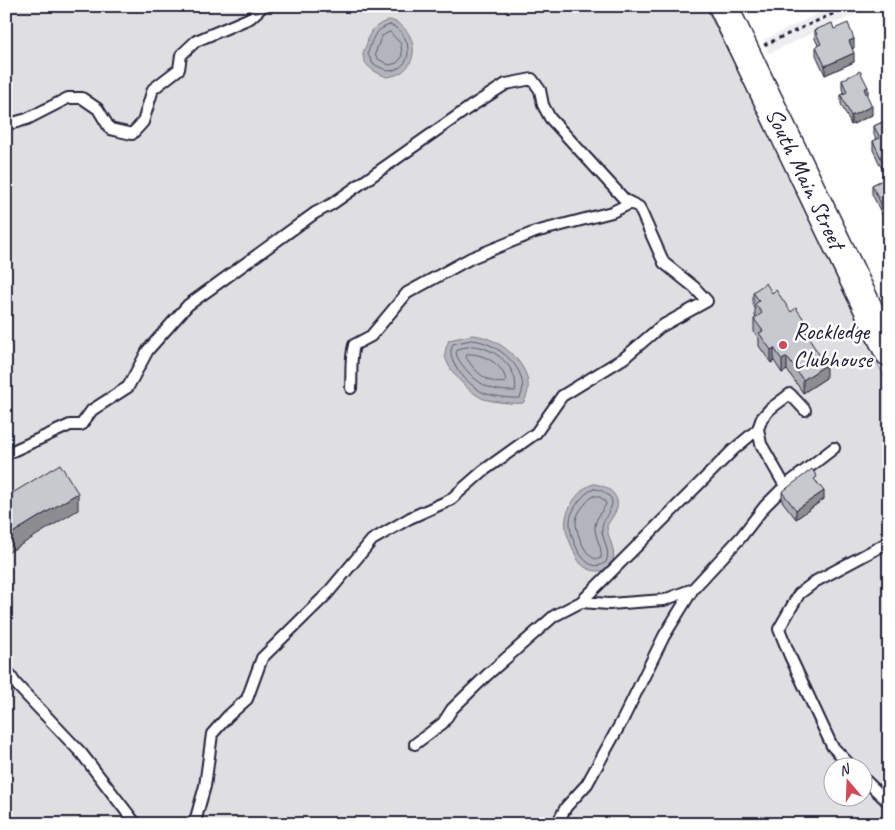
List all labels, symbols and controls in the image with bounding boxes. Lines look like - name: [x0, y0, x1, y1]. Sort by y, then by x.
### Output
- street label: South Main Street: [759, 103, 854, 256]
- place label: Rockledge Clubhouse: [793, 316, 874, 374]
- marker: Rockledge Clubhouse: [777, 339, 789, 351]
- north arrow: [822, 758, 872, 808]
- text: N: [837, 760, 853, 780]

